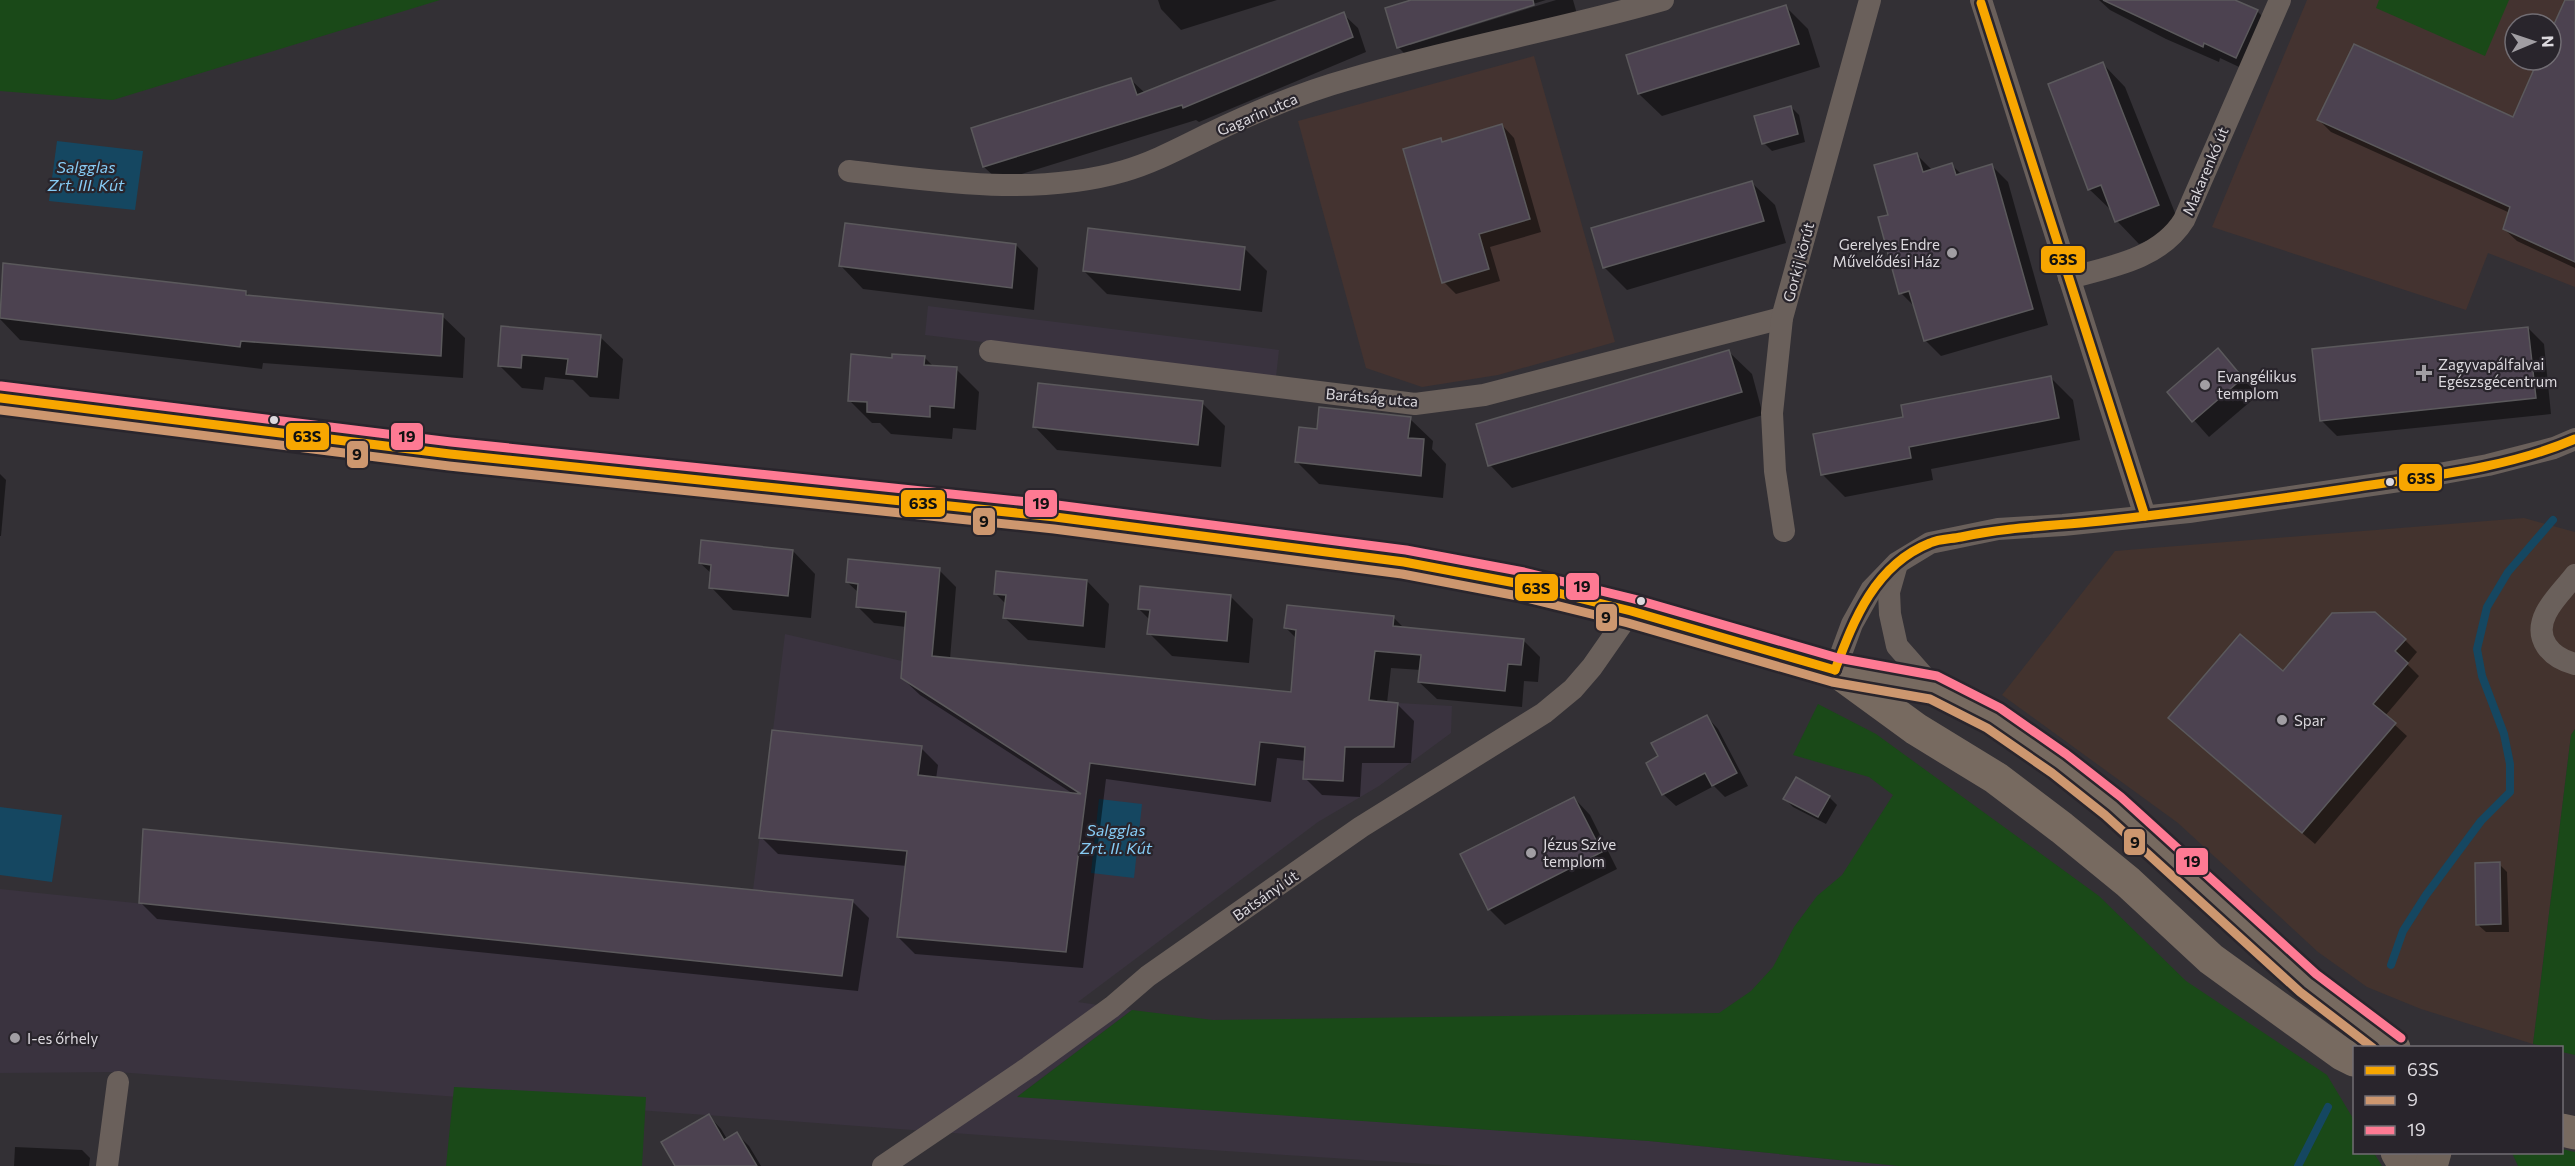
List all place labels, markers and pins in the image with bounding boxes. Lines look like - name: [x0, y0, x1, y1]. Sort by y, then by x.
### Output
- place label: Gerelyes Endre Művelődési Ház: [1833, 235, 1940, 270]
- marker: Gerelyes Endre Művelődési Ház: [1945, 246, 1959, 260]
- place label: Zagyvapálfalvai Egészsgécentrum: [2438, 355, 2557, 390]
- marker: Zagyvapálfalvai Egészsgécentrum: [2415, 364, 2433, 382]
- place label: Evangélikus templom: [2217, 367, 2297, 402]
- marker: Evangélikus templom: [2198, 378, 2212, 392]
- unlabelled marker: [268, 414, 280, 426]
- unlabelled marker: [2384, 476, 2396, 488]
- unlabelled marker: [1635, 595, 1647, 607]
- place label: Spar: [2294, 711, 2326, 729]
- marker: Spar: [2275, 713, 2289, 727]
- place label: Jézus Szíve templom: [1543, 835, 1616, 870]
- marker: Jézus Szíve templom: [1524, 846, 1538, 860]
- place label: I-es őrhely: [27, 1029, 98, 1047]
- marker: I-es őrhely: [8, 1031, 22, 1045]

